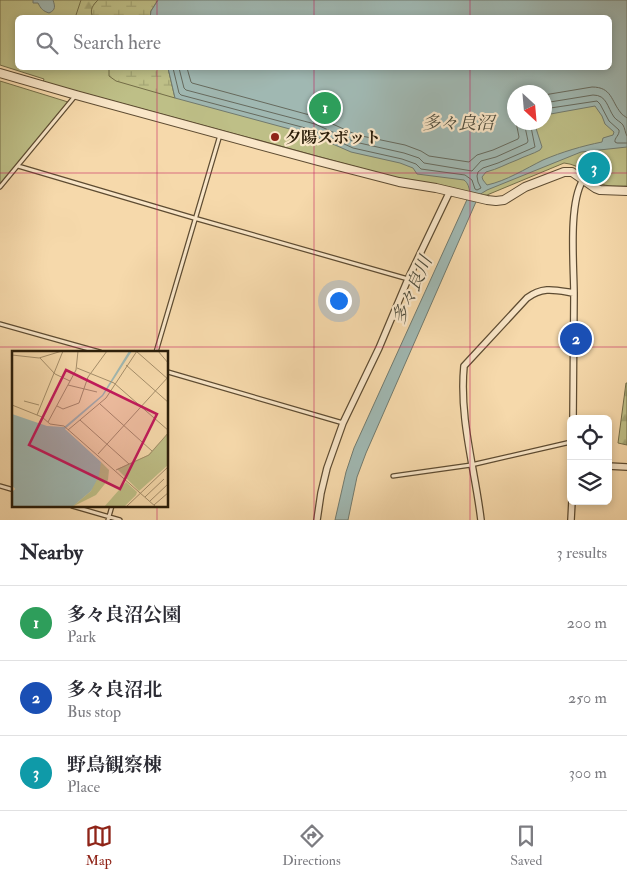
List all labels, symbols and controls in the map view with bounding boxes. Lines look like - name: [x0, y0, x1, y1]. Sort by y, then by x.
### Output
- search box: [15, 15, 612, 70]
- icon: search: [33, 29, 61, 57]
- text: Search here: [73, 31, 161, 55]
- north arrow: [507, 85, 552, 130]
- pin: 1: [309, 89, 341, 127]
- water label: 多々良沼: [422, 112, 497, 135]
- place label: 夕陽スポット: [285, 128, 381, 148]
- marker: 夕陽スポット: [269, 131, 281, 143]
- pin: 3: [578, 149, 610, 187]
- water label: 多々良川: [387, 251, 438, 328]
- your location: [326, 288, 352, 314]
- pin: 2: [560, 320, 592, 358]
- inset map: [12, 351, 169, 508]
- map controls: [567, 415, 612, 505]
- button: locate: [567, 415, 612, 460]
- button: layers: [567, 460, 612, 505]
- text: Nearby: [20, 539, 83, 566]
- text: 3 results: [556, 543, 607, 563]
- text: 多々良沼公園: [67, 603, 181, 627]
- text: 1: [33, 613, 39, 633]
- text: 200 m: [567, 613, 607, 633]
- text: Park: [67, 627, 96, 647]
- text: 多々良沼北: [67, 678, 162, 702]
- text: 2: [32, 688, 40, 708]
- text: 250 m: [568, 688, 607, 708]
- text: Bus stop: [67, 702, 121, 722]
- text: 野鳥観察棟: [67, 753, 162, 777]
- text: 3: [33, 763, 39, 783]
- text: 300 m: [569, 763, 607, 783]
- text: Place: [67, 777, 100, 797]
- tab: Map: [85, 822, 113, 869]
- tab: Directions: [282, 822, 341, 869]
- tab: Saved: [510, 822, 542, 869]

